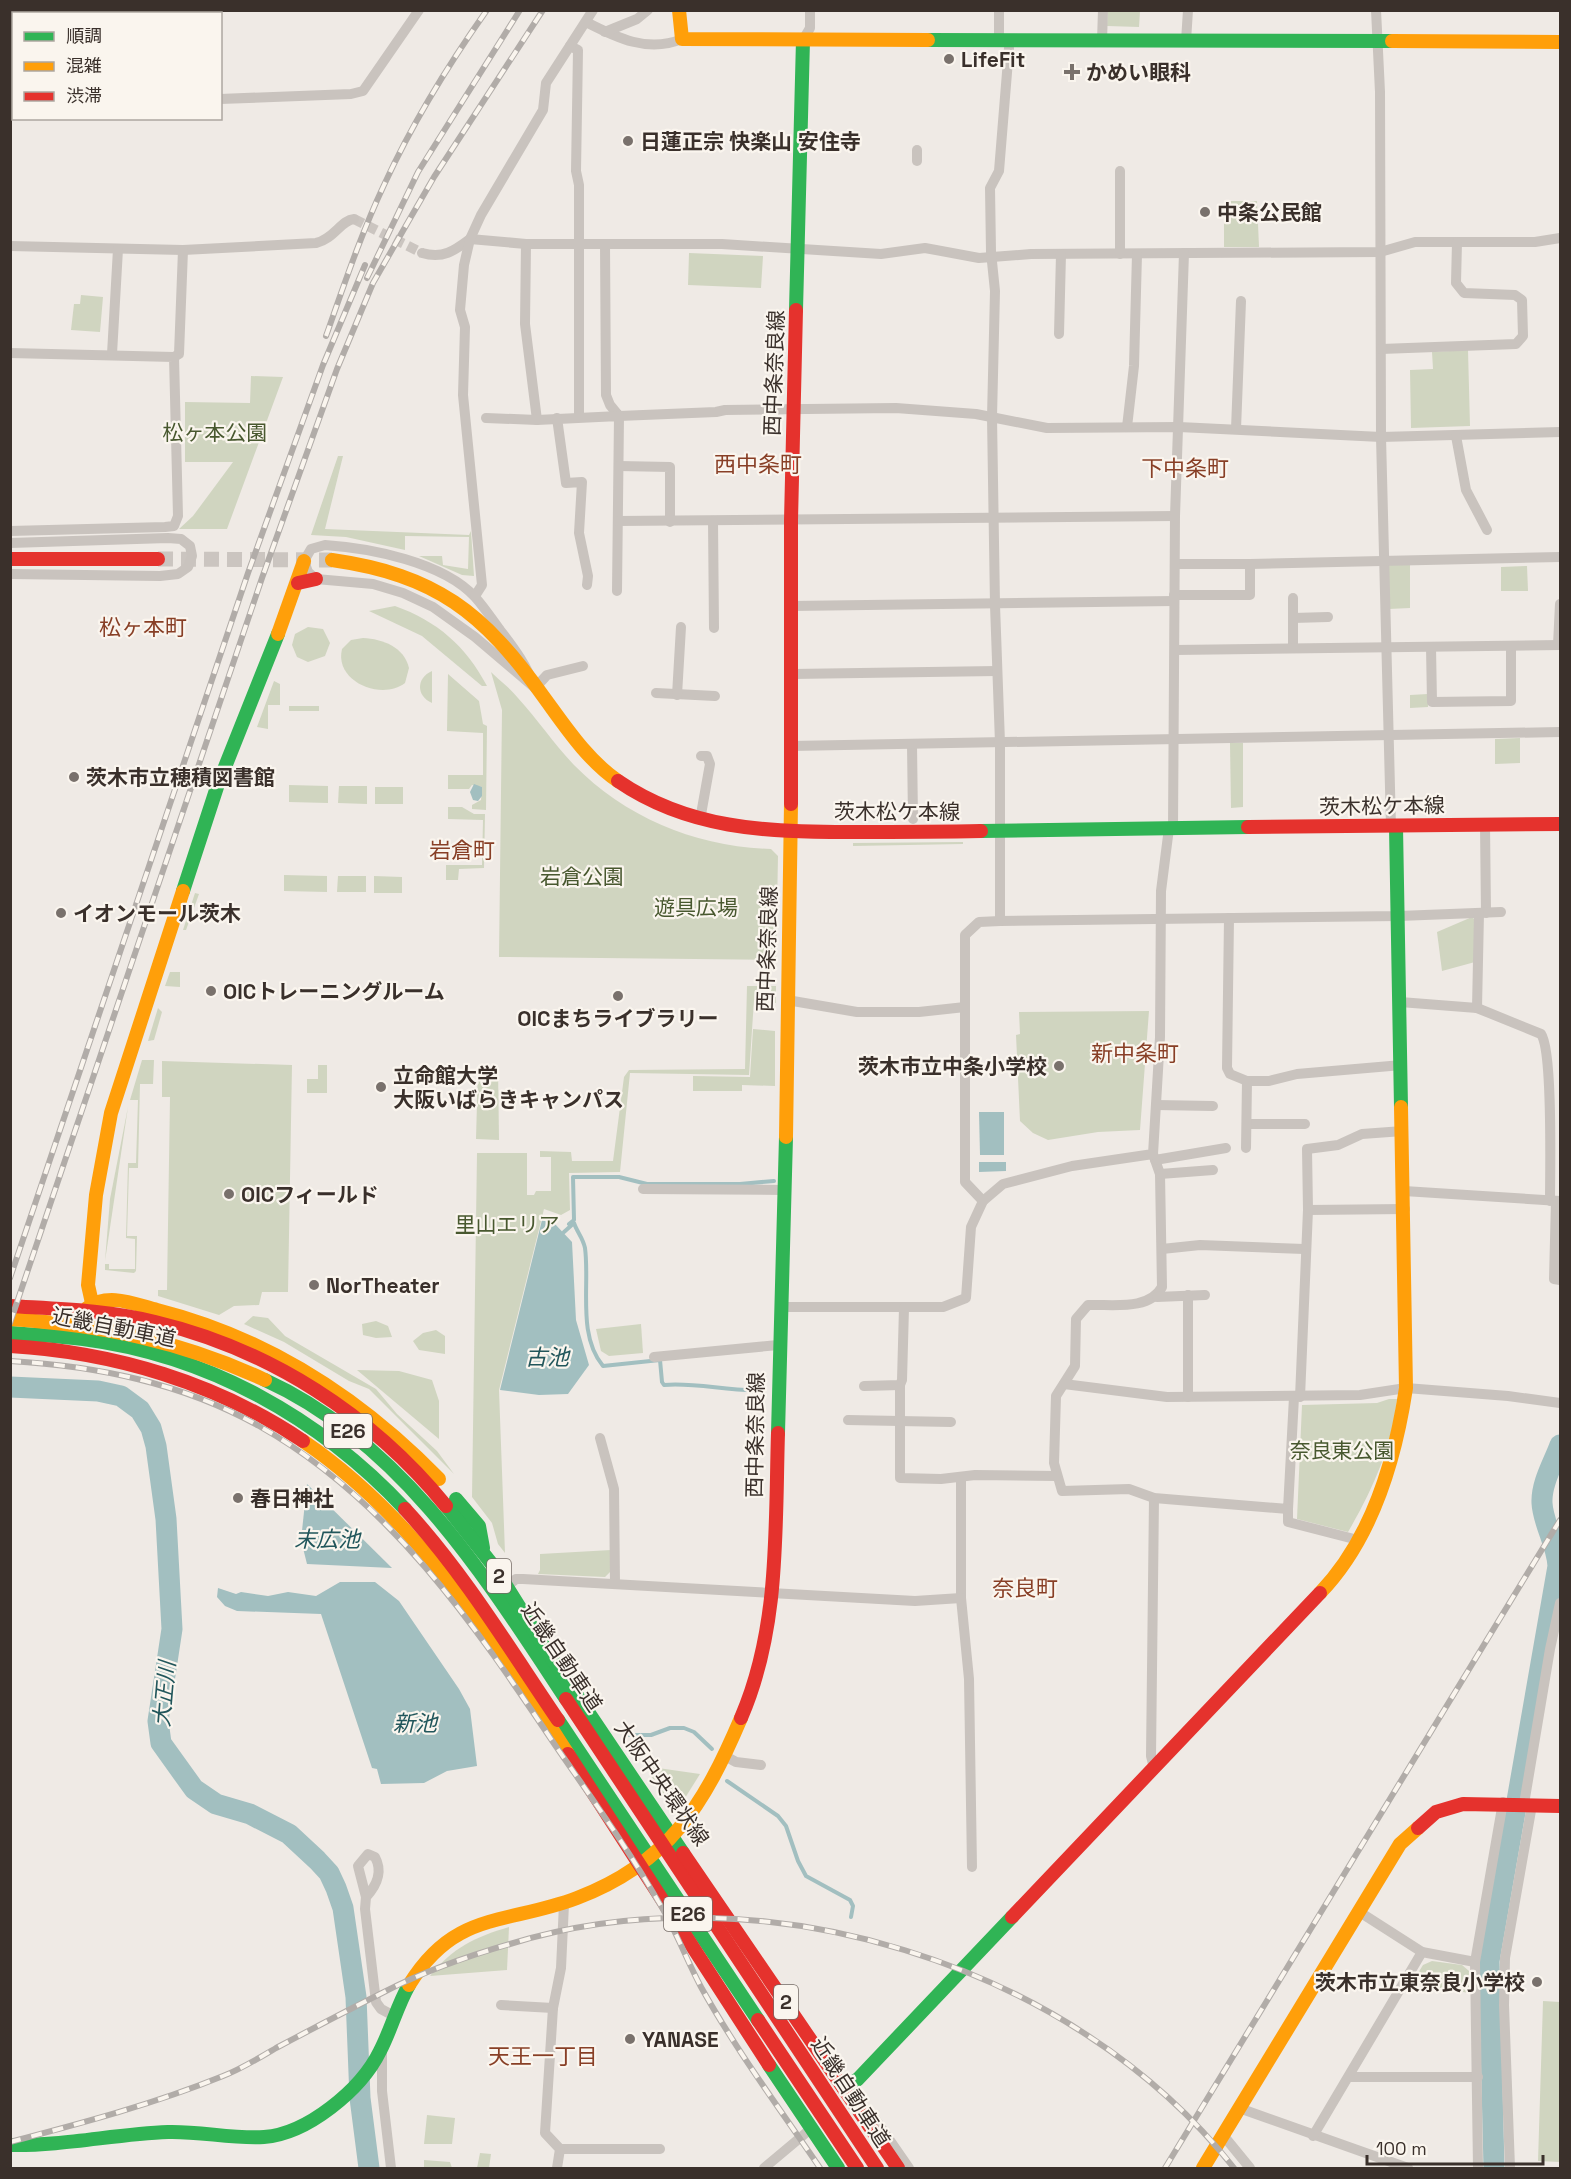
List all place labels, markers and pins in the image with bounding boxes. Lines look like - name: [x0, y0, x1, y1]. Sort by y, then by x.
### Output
- place label: LifeFit: [961, 46, 1025, 73]
- marker: LifeFit: [942, 52, 956, 66]
- place label: かめい眼科: [1086, 59, 1191, 86]
- marker: かめい眼科: [1063, 63, 1081, 81]
- place label: 日蓮正宗 快楽山 安住寺: [640, 128, 861, 155]
- marker: 日蓮正宗 快楽山 安住寺: [621, 134, 635, 148]
- place label: 中条公民館: [1217, 199, 1322, 226]
- marker: 中条公民館: [1198, 205, 1212, 219]
- place label: 茨木市立穂積図書館: [86, 764, 275, 791]
- marker: 茨木市立穂積図書館: [67, 770, 81, 784]
- place label: イオンモール茨木: [73, 900, 241, 927]
- marker: イオンモール茨木: [54, 906, 68, 920]
- place label: OICトレーニングルーム: [223, 978, 445, 1005]
- marker: OICトレーニングルーム: [204, 984, 218, 998]
- marker: OICまちライブラリー: [611, 989, 625, 1003]
- place label: OICまちライブラリー: [517, 1005, 719, 1032]
- place label: 茨木市立中条小学校: [858, 1053, 1047, 1080]
- marker: 茨木市立中条小学校: [1052, 1059, 1066, 1073]
- place label: 立命館大学 大阪いばらきキャンパス: [393, 1062, 624, 1113]
- marker: 立命館大学 大阪いばらきキャンパス: [374, 1080, 388, 1094]
- place label: OICフィールド: [241, 1181, 379, 1208]
- marker: OICフィールド: [222, 1187, 236, 1201]
- place label: NorTheater: [326, 1272, 440, 1299]
- marker: NorTheater: [307, 1278, 321, 1292]
- place label: 春日神社: [250, 1485, 334, 1512]
- marker: 春日神社: [231, 1491, 245, 1505]
- place label: 茨木市立東奈良小学校: [1315, 1969, 1525, 1996]
- marker: 茨木市立東奈良小学校: [1530, 1975, 1544, 1989]
- place label: YANASE: [642, 2026, 719, 2053]
- marker: YANASE: [623, 2032, 637, 2046]

